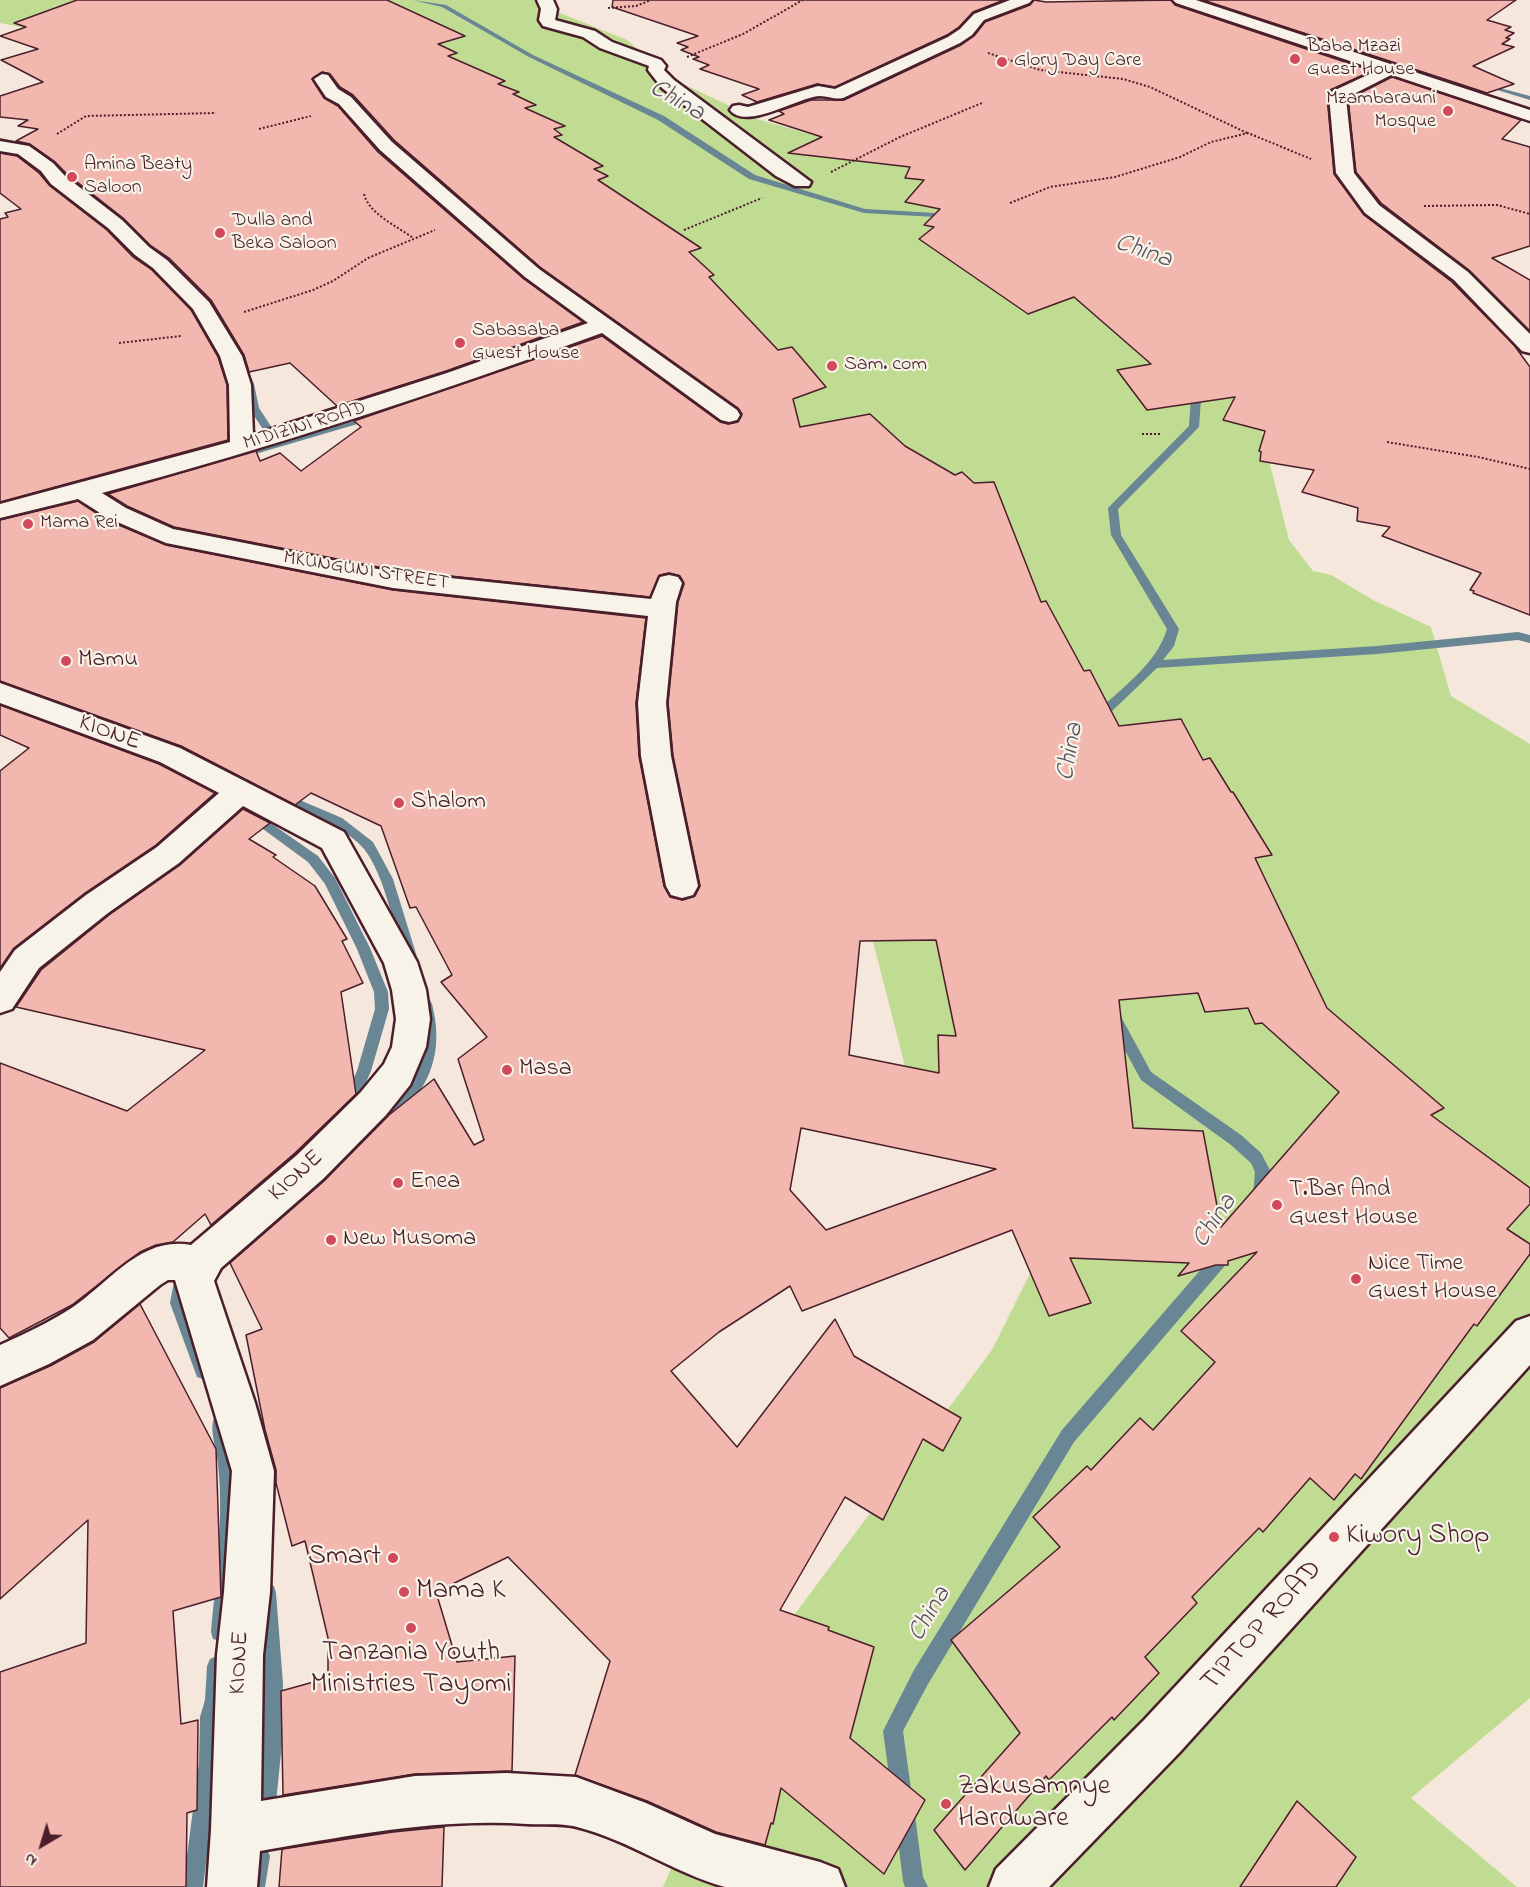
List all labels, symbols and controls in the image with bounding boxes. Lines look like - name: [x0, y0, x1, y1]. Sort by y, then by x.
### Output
- place label: Baba Mzazi Guest House: [1307, 36, 1414, 83]
- place label: Glory Day Care: [1014, 50, 1141, 74]
- marker: Baba Mzazi Guest House: [1288, 52, 1302, 66]
- marker: Glory Day Care: [995, 55, 1009, 69]
- water label: China: [643, 74, 709, 130]
- place label: Mzambarauni Mosque: [1326, 88, 1436, 135]
- marker: Mzambarauni Mosque: [1441, 104, 1455, 118]
- place label: Amina Beaty Saloon: [84, 154, 192, 201]
- marker: Amina Beaty Saloon: [65, 170, 79, 184]
- place label: Dulla and Beka Saloon: [232, 210, 337, 257]
- marker: Dulla and Beka Saloon: [213, 226, 227, 240]
- water label: China: [1110, 229, 1176, 277]
- place label: Sabasaba Guest House: [472, 320, 579, 367]
- marker: Sabasaba Guest House: [453, 336, 467, 350]
- place label: Sam. com: [844, 354, 927, 378]
- marker: Sam. com: [825, 359, 839, 373]
- street label: MIDIZINI ROAD: [241, 397, 369, 457]
- place label: Mama Rei: [40, 512, 118, 536]
- marker: Mama Rei: [21, 517, 35, 531]
- street label: MKUNGUNI STREET: [281, 547, 451, 597]
- place label: Mamu: [78, 647, 138, 675]
- marker: Mamu: [59, 654, 73, 668]
- street label: KIONE: [74, 710, 144, 758]
- water label: China: [1052, 721, 1092, 783]
- place label: Shalom: [411, 789, 486, 817]
- marker: Shalom: [392, 796, 406, 810]
- place label: Masa: [519, 1056, 572, 1084]
- marker: Masa: [500, 1063, 514, 1077]
- street label: KIONE: [264, 1145, 330, 1209]
- place label: Enea: [410, 1169, 460, 1197]
- marker: Enea: [391, 1176, 405, 1190]
- place label: T.Bar And Guest House: [1289, 1177, 1418, 1233]
- water label: China: [1187, 1189, 1245, 1255]
- marker: T.Bar And Guest House: [1270, 1198, 1284, 1212]
- place label: New Musoma: [343, 1226, 476, 1254]
- marker: New Musoma: [324, 1233, 338, 1247]
- place label: Nice Time Guest House: [1368, 1251, 1497, 1307]
- marker: Nice Time Guest House: [1349, 1272, 1363, 1286]
- place label: Kiwory Shop: [1346, 1520, 1490, 1554]
- marker: Kiwory Shop: [1327, 1530, 1341, 1544]
- place label: Smart: [308, 1541, 381, 1575]
- marker: Smart: [386, 1551, 400, 1565]
- street label: TIPTOP ROAD: [1195, 1554, 1331, 1700]
- place label: Mama K: [416, 1575, 506, 1609]
- water label: China: [903, 1582, 959, 1648]
- marker: Mama K: [397, 1585, 411, 1599]
- marker: Tanzania Youth Ministries Tayomi: [404, 1621, 418, 1635]
- street label: KIONE: [225, 1630, 257, 1696]
- place label: Tanzania Youth Ministries Tayomi: [311, 1637, 511, 1703]
- place label: Zakusamnye Hardware: [958, 1771, 1110, 1837]
- marker: Zakusamnye Hardware: [939, 1797, 953, 1811]
- north arrow: [12, 1815, 72, 1875]
- text: N: [19, 1846, 43, 1872]

